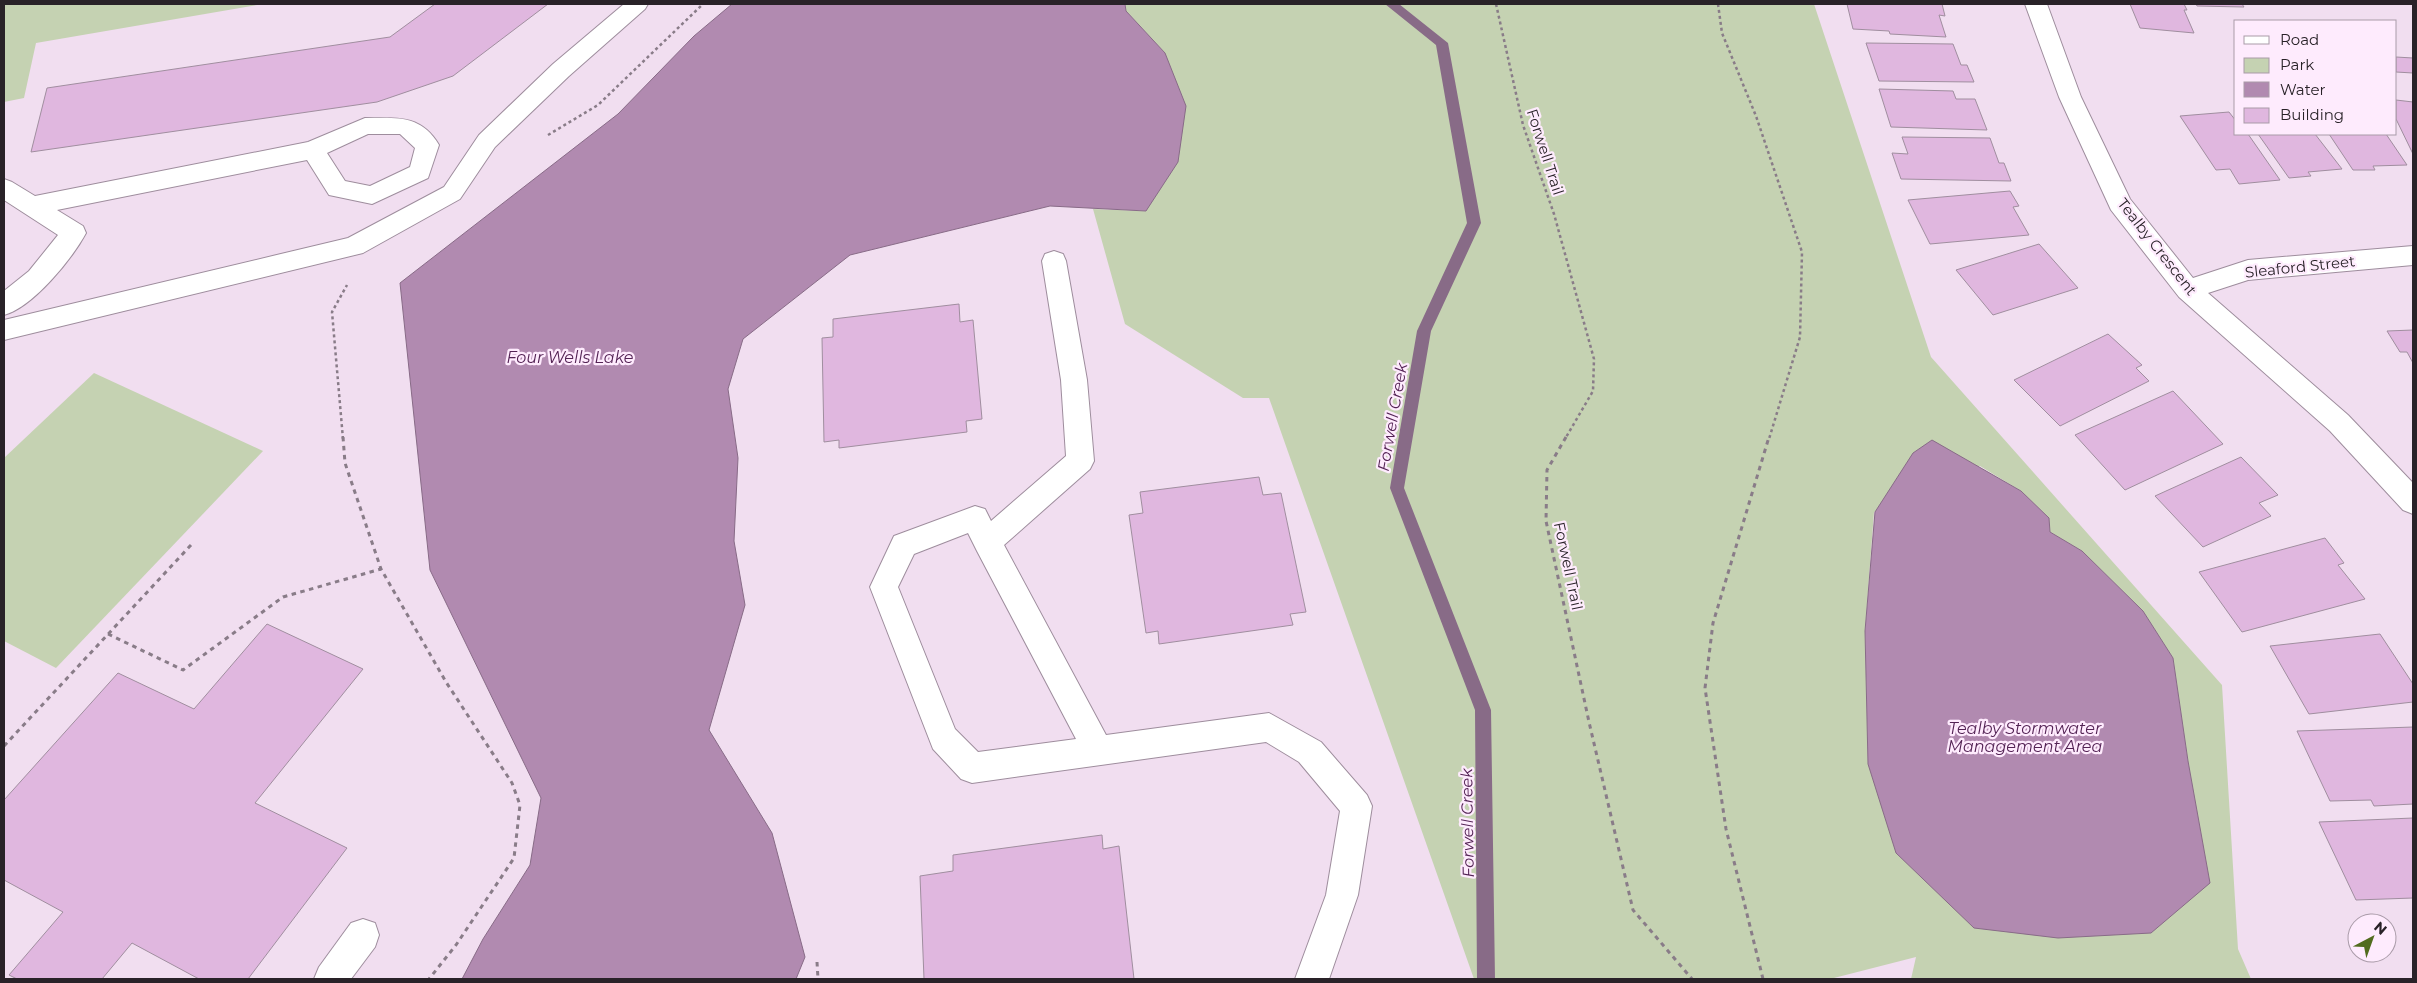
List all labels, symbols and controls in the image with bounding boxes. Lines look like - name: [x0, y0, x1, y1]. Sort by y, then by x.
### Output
- legend: [2234, 20, 2397, 135]
- text: Road: [2280, 30, 2319, 49]
- text: Park: [2280, 55, 2314, 74]
- text: Water: [2280, 80, 2326, 99]
- text: Building: [2280, 105, 2344, 124]
- street label: Forwell Trail: [1523, 106, 1568, 197]
- street label: Tealby Crescent: [2114, 194, 2201, 299]
- street label: Sleaford Street: [2244, 251, 2356, 282]
- water label: Four Wells Lake: [506, 348, 634, 367]
- water label: Forwell Creek: [1374, 360, 1412, 473]
- street label: Forwell Trail: [1550, 520, 1587, 612]
- water label: Tealby Stormwater Management Area: [1948, 719, 2103, 756]
- water label: Forwell Creek: [1457, 767, 1478, 878]
- north arrow: [2347, 913, 2397, 963]
- text: N: [2370, 918, 2391, 939]

